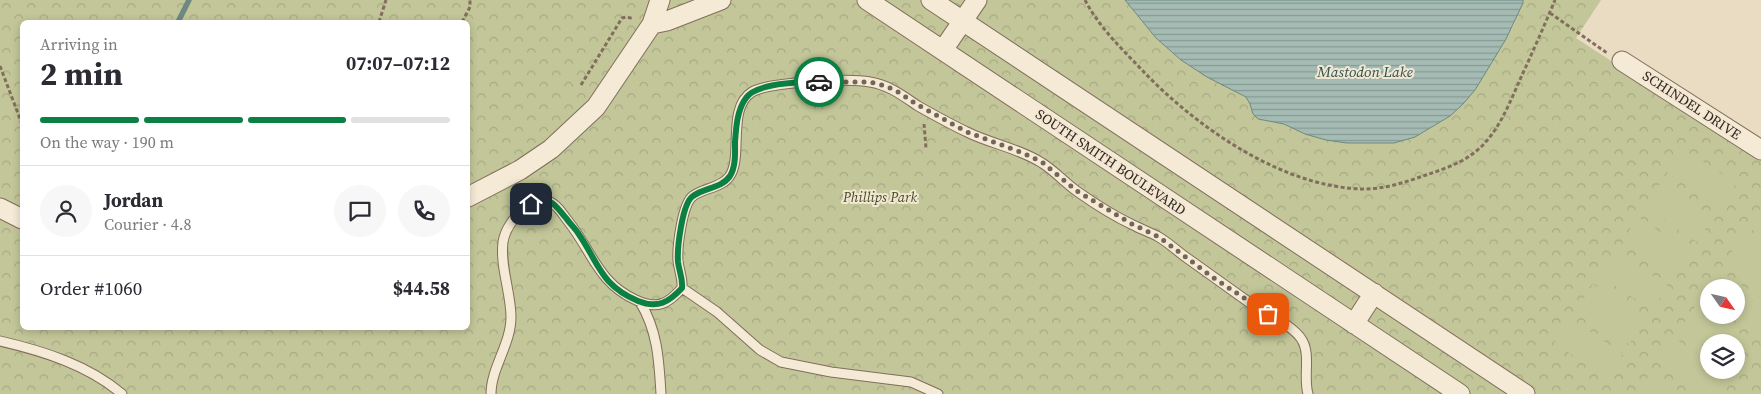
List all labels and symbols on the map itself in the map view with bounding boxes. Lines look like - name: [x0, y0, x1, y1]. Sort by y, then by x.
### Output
- courier: [794, 57, 844, 107]
- water label: Mastodon Lake: [1316, 61, 1413, 82]
- street label: SCHINDEL DRIVE: [1639, 66, 1745, 144]
- street label: SOUTH SMITH BOULEVARD: [1032, 104, 1190, 220]
- pin: [510, 183, 552, 225]
- park label: Phillips Park: [842, 187, 917, 207]
- north arrow: [1700, 279, 1745, 324]
- pin: [1247, 293, 1289, 335]

